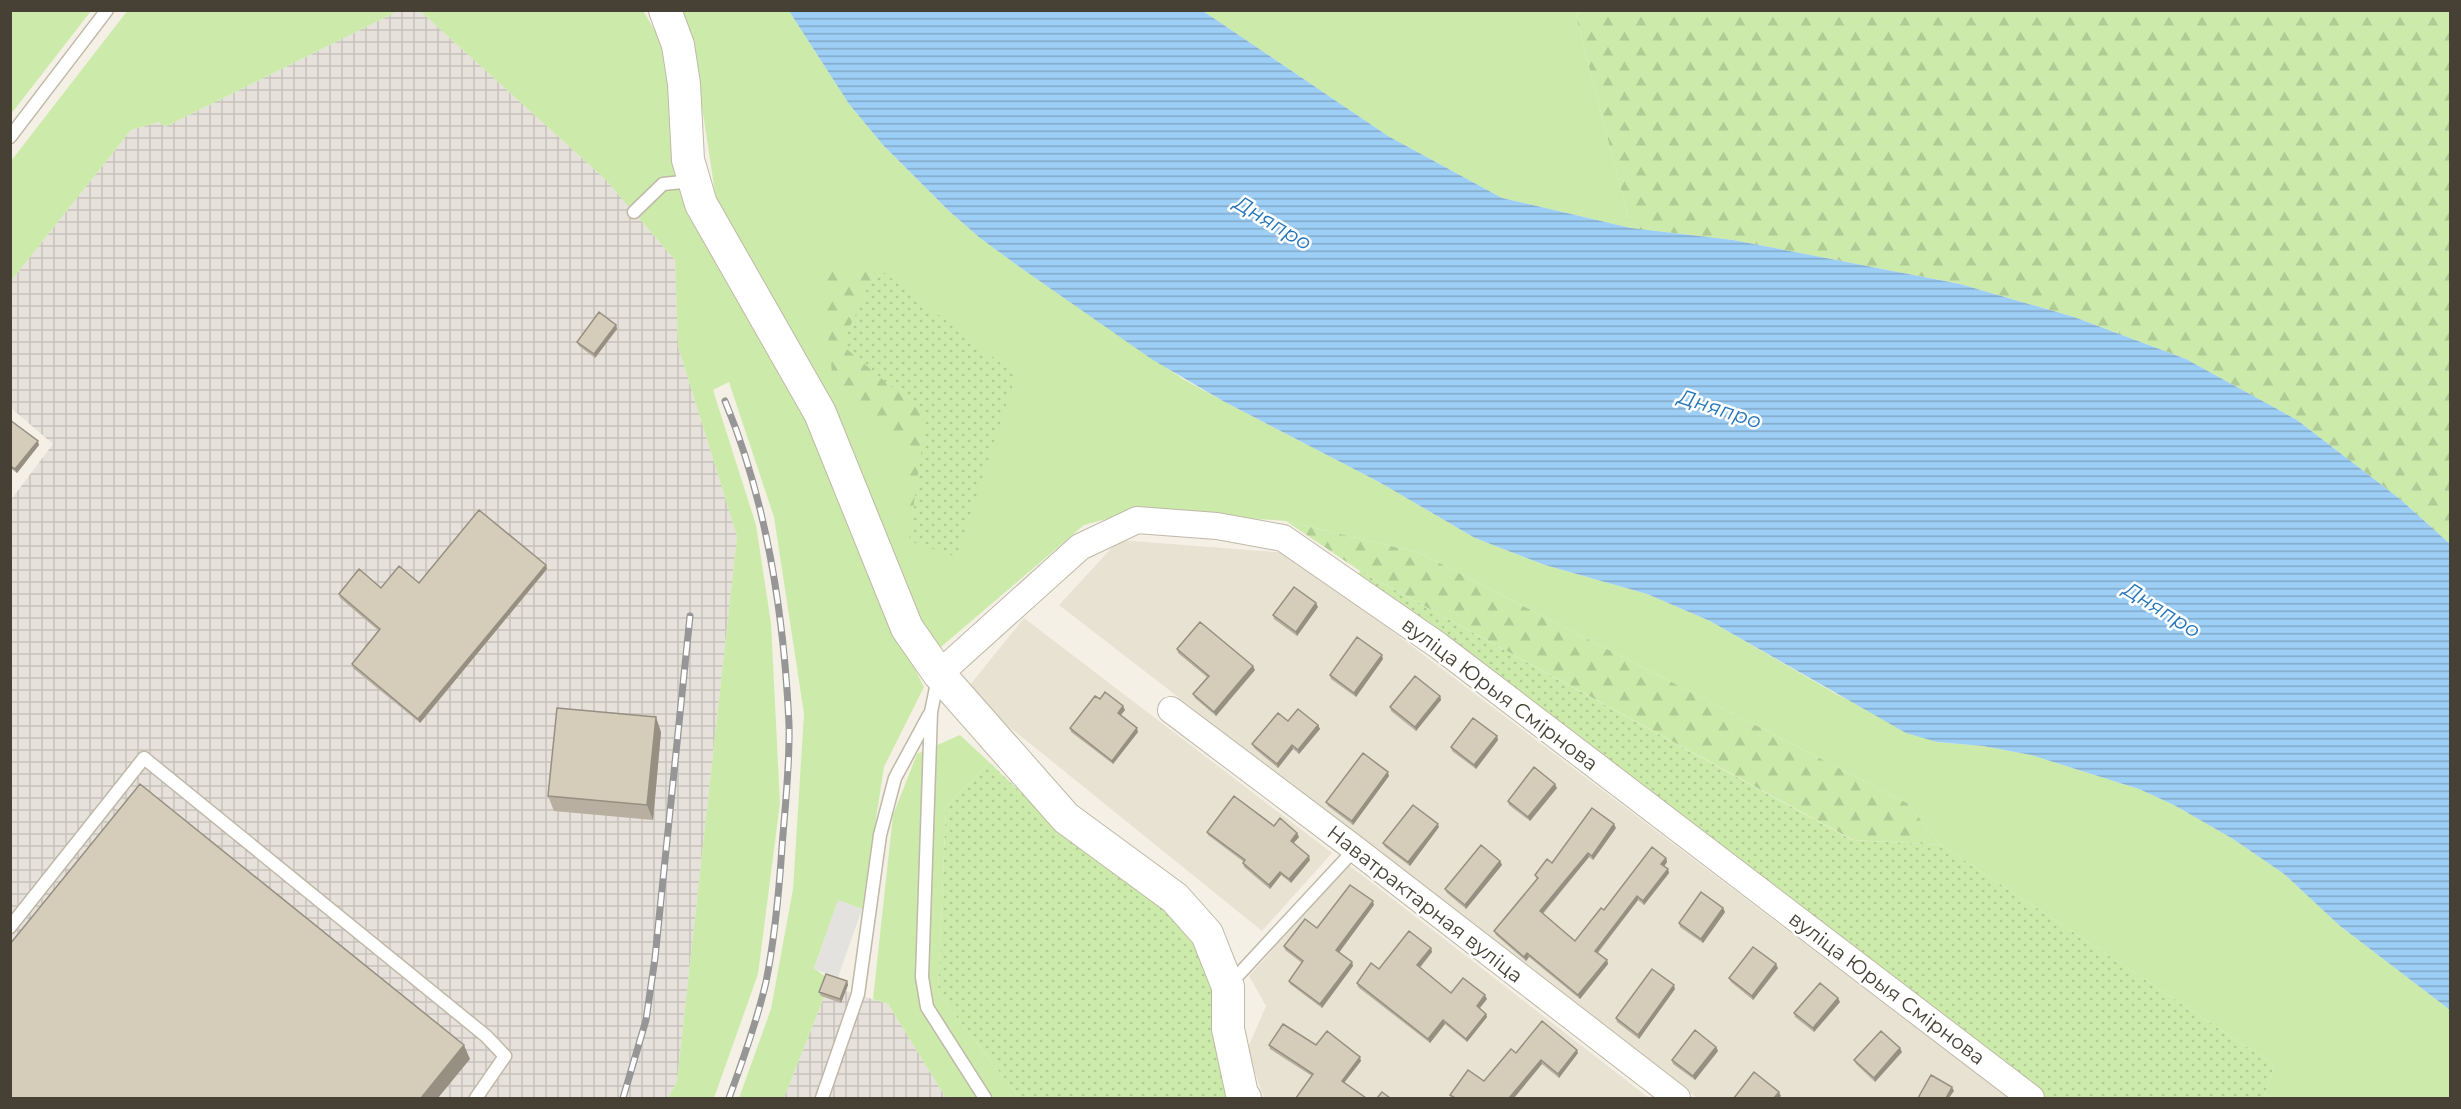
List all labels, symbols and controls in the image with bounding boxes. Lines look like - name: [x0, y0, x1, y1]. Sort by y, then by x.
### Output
- water label: Дняпро: [1228, 189, 1316, 255]
- water label: Дняпро: [1674, 383, 1765, 434]
- water label: Дняпро: [2118, 575, 2205, 643]
- street label: вуліца Юрыя Смірнова: [1397, 612, 1603, 776]
- street label: Наватрактарная вуліца: [1322, 820, 1528, 988]
- street label: вуліца Юрыя Смірнова: [1784, 906, 1990, 1070]

